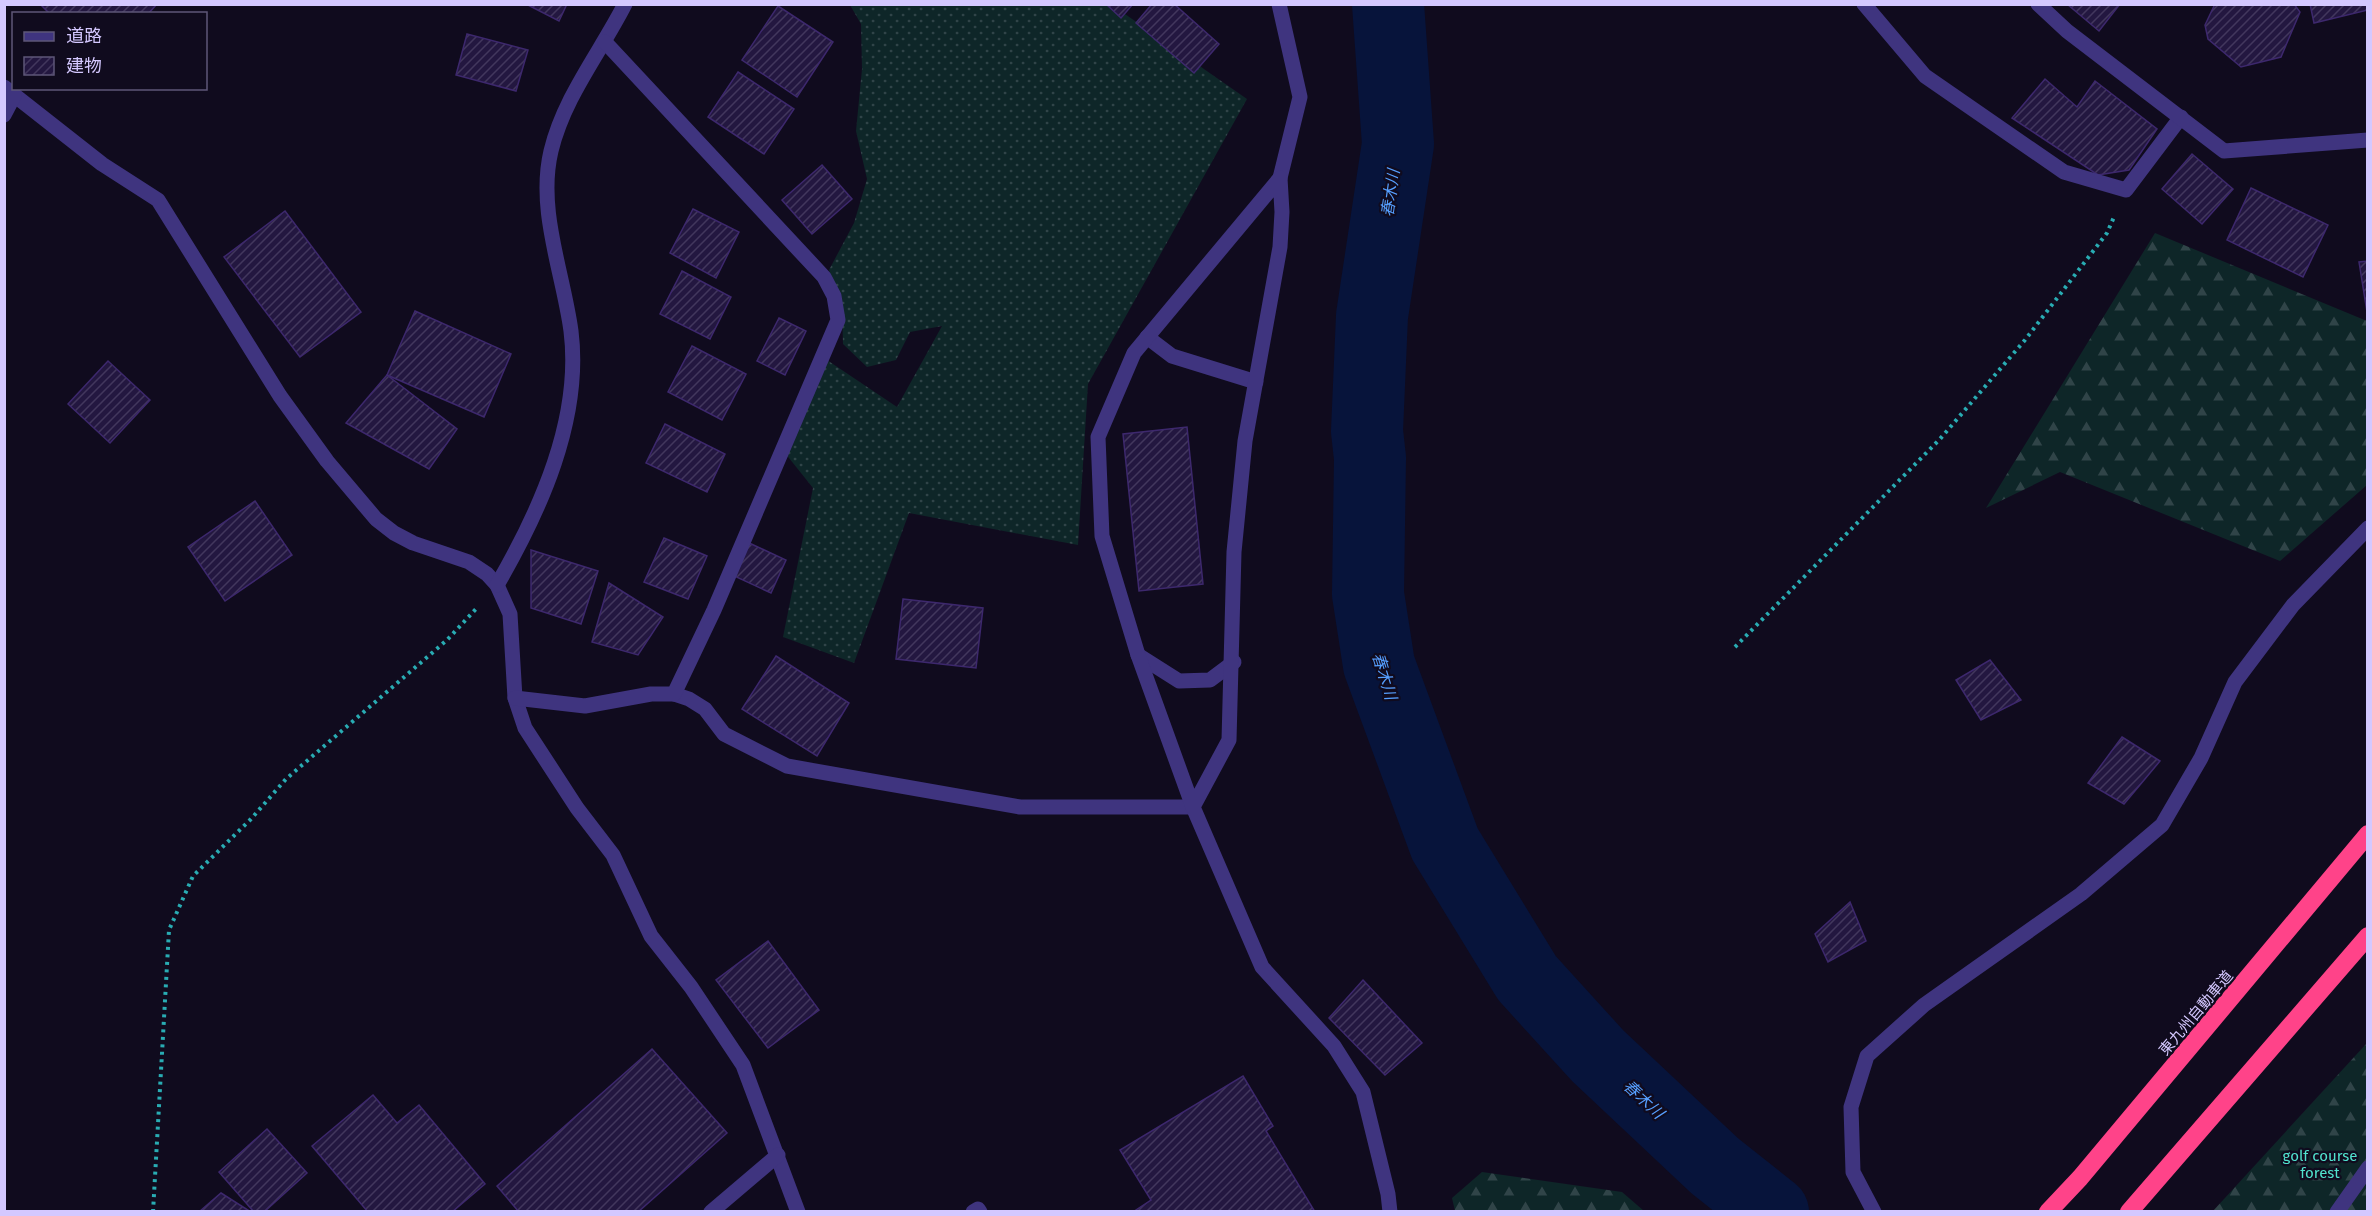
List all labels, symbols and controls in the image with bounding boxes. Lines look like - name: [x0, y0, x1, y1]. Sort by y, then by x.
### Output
- legend: [12, 12, 207, 90]
- text: 道路: [66, 25, 102, 47]
- text: 建物: [66, 55, 102, 77]
- water label: 春木川: [1378, 166, 1404, 218]
- water label: 春木川: [1368, 650, 1401, 704]
- street label: 東九州自動車道: [2155, 967, 2237, 1059]
- water label: 春木川: [1620, 1076, 1669, 1124]
- park label: golf course forest: [2283, 1147, 2357, 1182]

